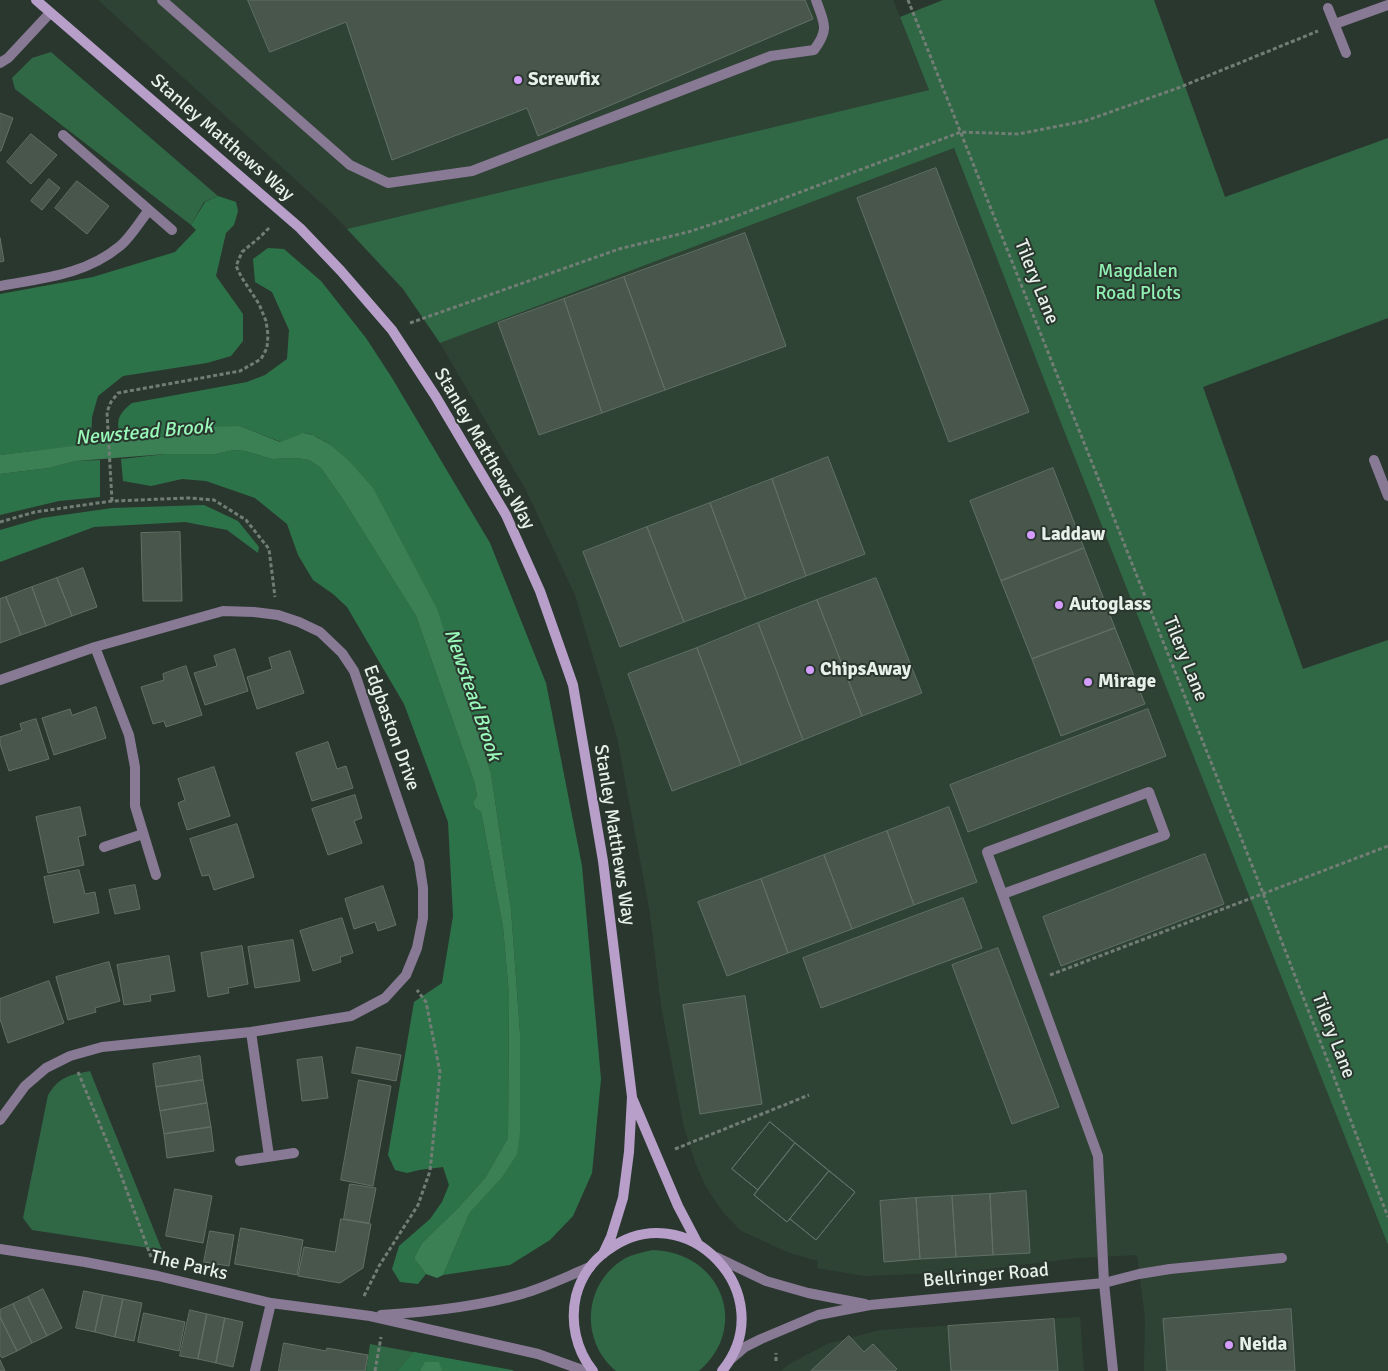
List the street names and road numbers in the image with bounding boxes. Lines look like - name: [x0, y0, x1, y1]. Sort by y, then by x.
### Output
- street label: Stanley Matthews Way: [146, 70, 298, 206]
- street label: Tilery Lane: [1009, 236, 1063, 328]
- street label: Stanley Matthews Way: [428, 364, 540, 534]
- street label: Tilery Lane: [1158, 613, 1212, 705]
- street label: Edgbaston Drive: [358, 662, 424, 794]
- street label: Stanley Matthews Way: [588, 743, 640, 927]
- street label: Tilery Lane: [1306, 990, 1360, 1082]
- street label: The Parks: [148, 1246, 230, 1286]
- street label: Bellringer Road: [922, 1259, 1050, 1293]

